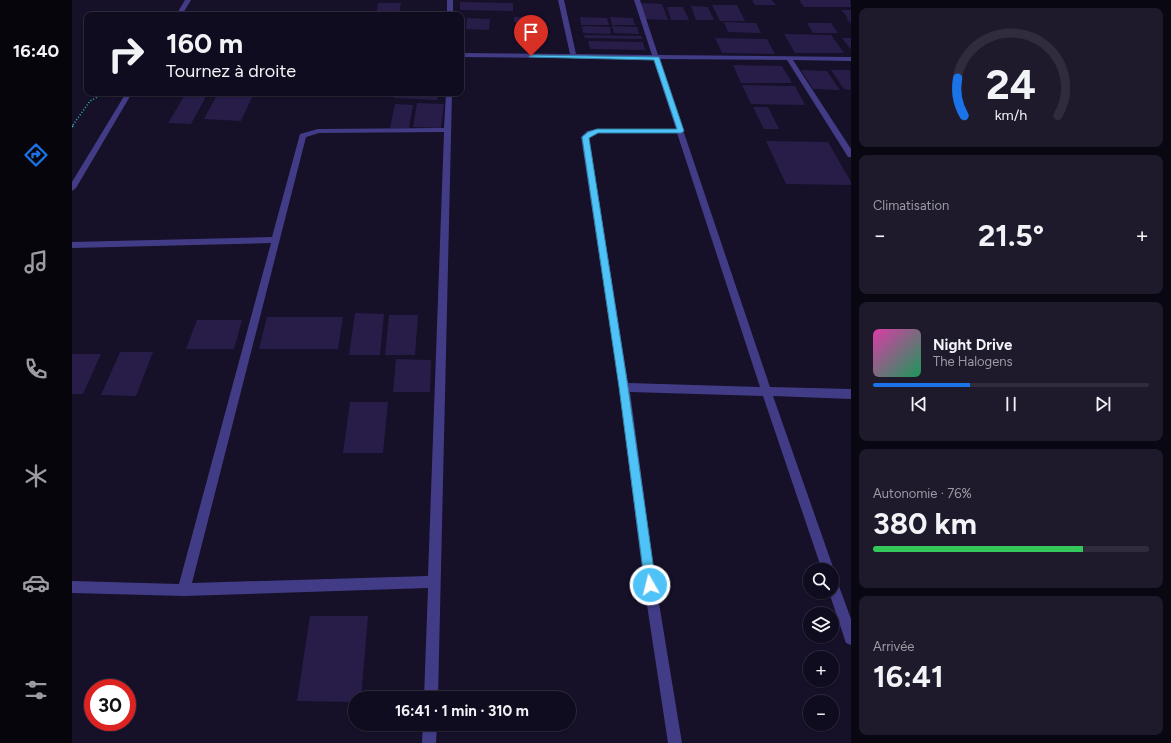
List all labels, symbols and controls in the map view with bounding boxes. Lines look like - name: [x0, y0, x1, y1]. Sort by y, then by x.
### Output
- pin: [514, 15, 548, 56]
- icon: arrive: [520, 21, 542, 43]
- text: 160 m: [166, 26, 243, 60]
- icon: right: [100, 28, 152, 80]
- text: 16:40: [13, 40, 59, 62]
- text: 24: [986, 58, 1036, 108]
- text: Tournez à droite: [166, 60, 296, 82]
- text: km/h: [995, 105, 1027, 123]
- icon: directions: [22, 141, 50, 169]
- text: Climatisation: [873, 198, 949, 213]
- text: 21.5°: [978, 217, 1044, 254]
- text: −: [873, 222, 887, 249]
- text: +: [1135, 222, 1149, 249]
- icon: music: [22, 248, 50, 276]
- text: Night Drive: [933, 336, 1012, 354]
- text: The Halogens: [933, 354, 1013, 369]
- icon: phone: [22, 355, 50, 383]
- icon: previous: [908, 393, 930, 415]
- icon: pause: [1000, 393, 1022, 415]
- icon: next: [1092, 393, 1114, 415]
- icon: climate: [22, 462, 50, 490]
- text: Autonomie · 76%: [873, 486, 972, 501]
- text: 380 km: [873, 505, 977, 542]
- map controls: [803, 563, 839, 731]
- button: search: [803, 563, 839, 599]
- position arrow: [629, 564, 671, 606]
- icon: car: [22, 569, 50, 597]
- button: layers: [803, 607, 839, 643]
- text: Arrivée: [873, 639, 914, 654]
- button: +: [803, 651, 839, 687]
- text: 16:41: [873, 658, 944, 695]
- icon: filters: [22, 676, 50, 704]
- speed limit sign: 30: [84, 679, 136, 731]
- button: −: [803, 695, 839, 731]
- text: 16:41 · 1 min · 310 m: [395, 702, 529, 720]

